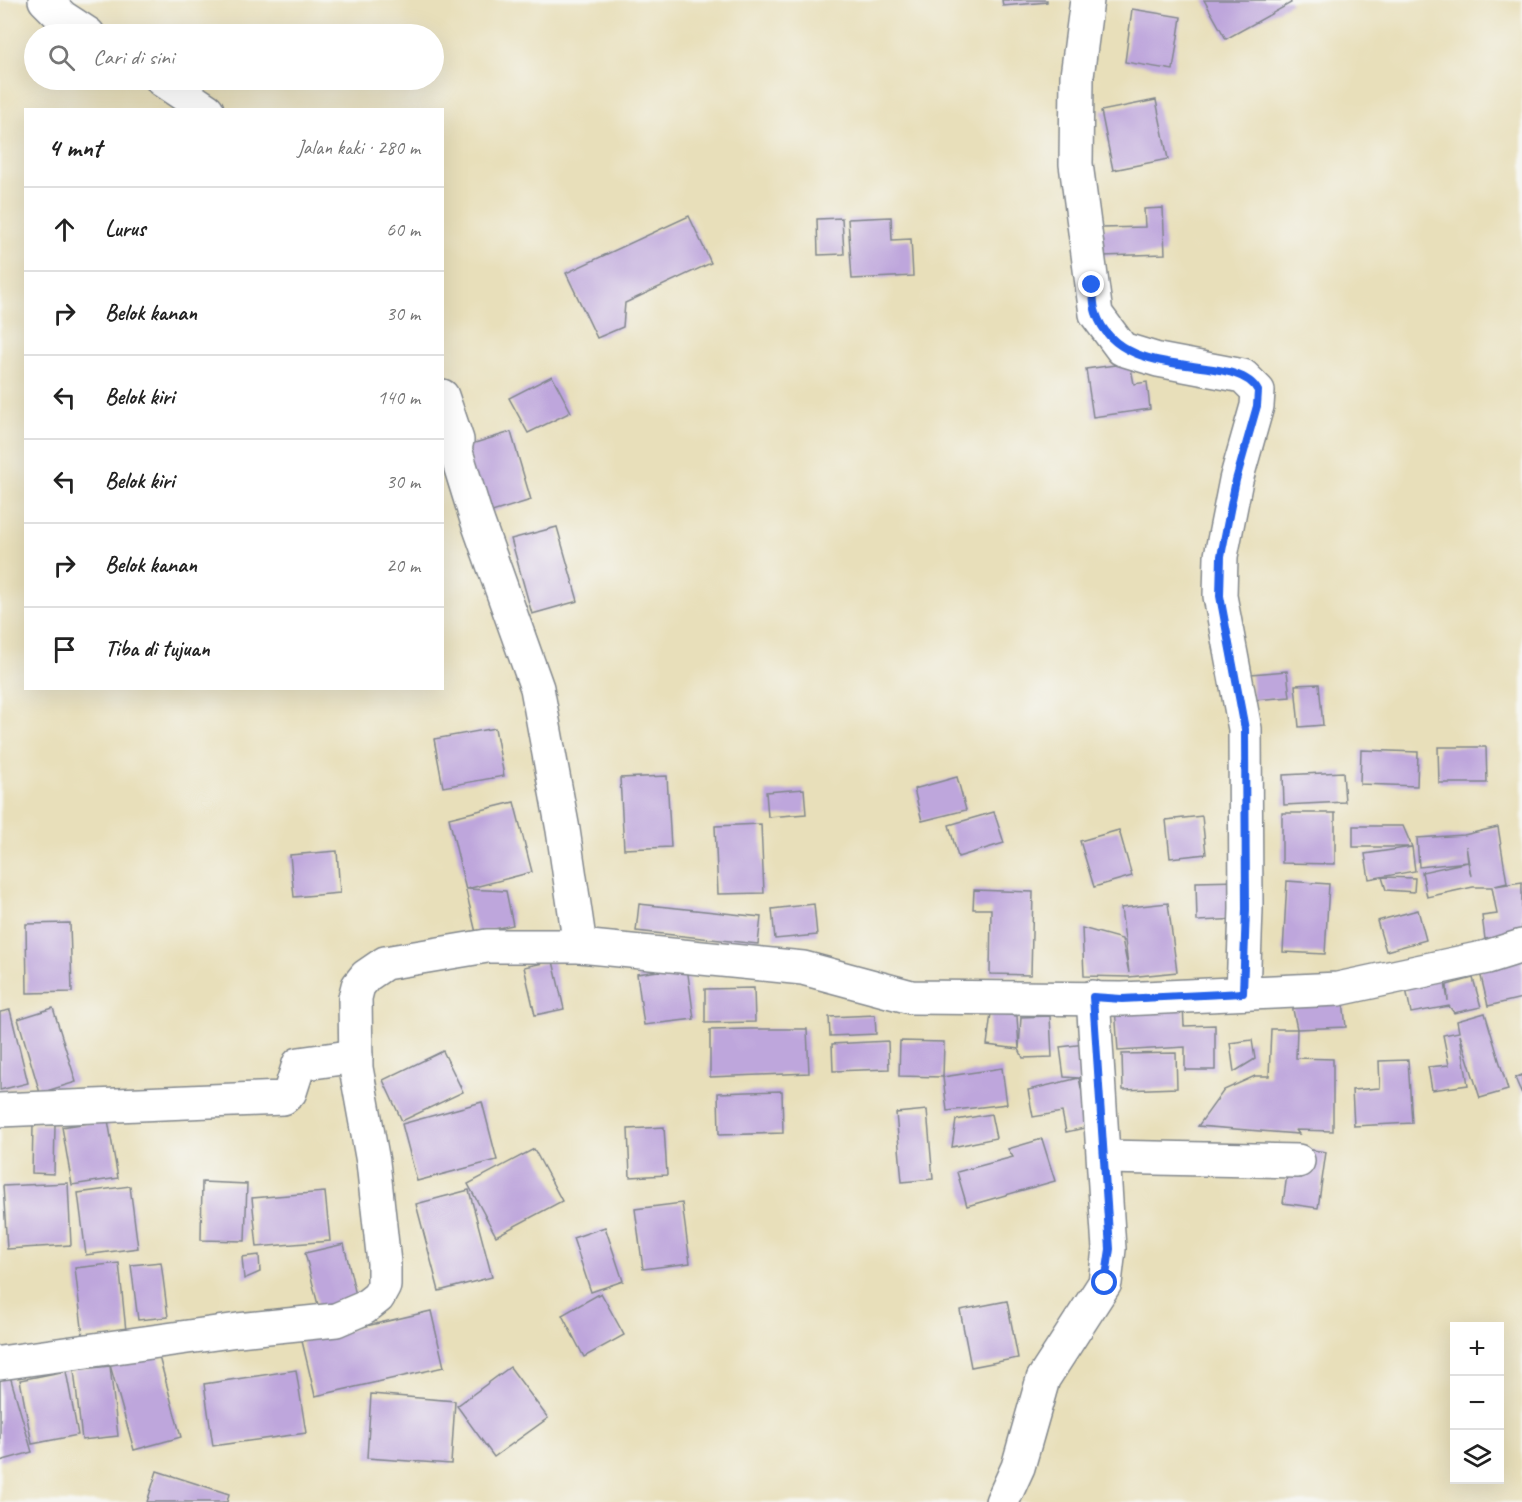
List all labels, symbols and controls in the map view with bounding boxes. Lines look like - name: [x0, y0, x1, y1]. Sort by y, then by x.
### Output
- search box: [24, 24, 444, 90]
- icon: search: [45, 41, 78, 74]
- text: Cari di sini: [93, 43, 174, 71]
- text: 4 mnt: [48, 131, 101, 164]
- text: Jalan kaki · 280 m: [297, 135, 420, 160]
- icon: ahead: [48, 213, 81, 246]
- text: Lurus: [105, 215, 145, 243]
- text: 60 m: [386, 217, 420, 242]
- route end: [1078, 271, 1104, 297]
- icon: right: [48, 297, 81, 330]
- text: Belok kanan: [105, 299, 197, 327]
- text: 30 m: [386, 301, 420, 326]
- icon: left: [48, 381, 81, 414]
- text: Belok kiri: [105, 383, 174, 411]
- text: 140 m: [377, 385, 420, 410]
- icon: left: [48, 465, 81, 498]
- text: Belok kiri: [105, 467, 174, 495]
- text: 30 m: [386, 469, 420, 494]
- icon: right: [48, 549, 81, 582]
- text: Belok kanan: [105, 551, 197, 579]
- text: 20 m: [386, 553, 420, 578]
- icon: arrive: [48, 633, 81, 666]
- text: Tiba di tujuan: [105, 635, 210, 663]
- route start: [1091, 1269, 1117, 1295]
- map controls: [1450, 1322, 1504, 1484]
- button: +: [1450, 1322, 1504, 1376]
- button: −: [1450, 1376, 1504, 1430]
- button: layers: [1450, 1430, 1504, 1484]

